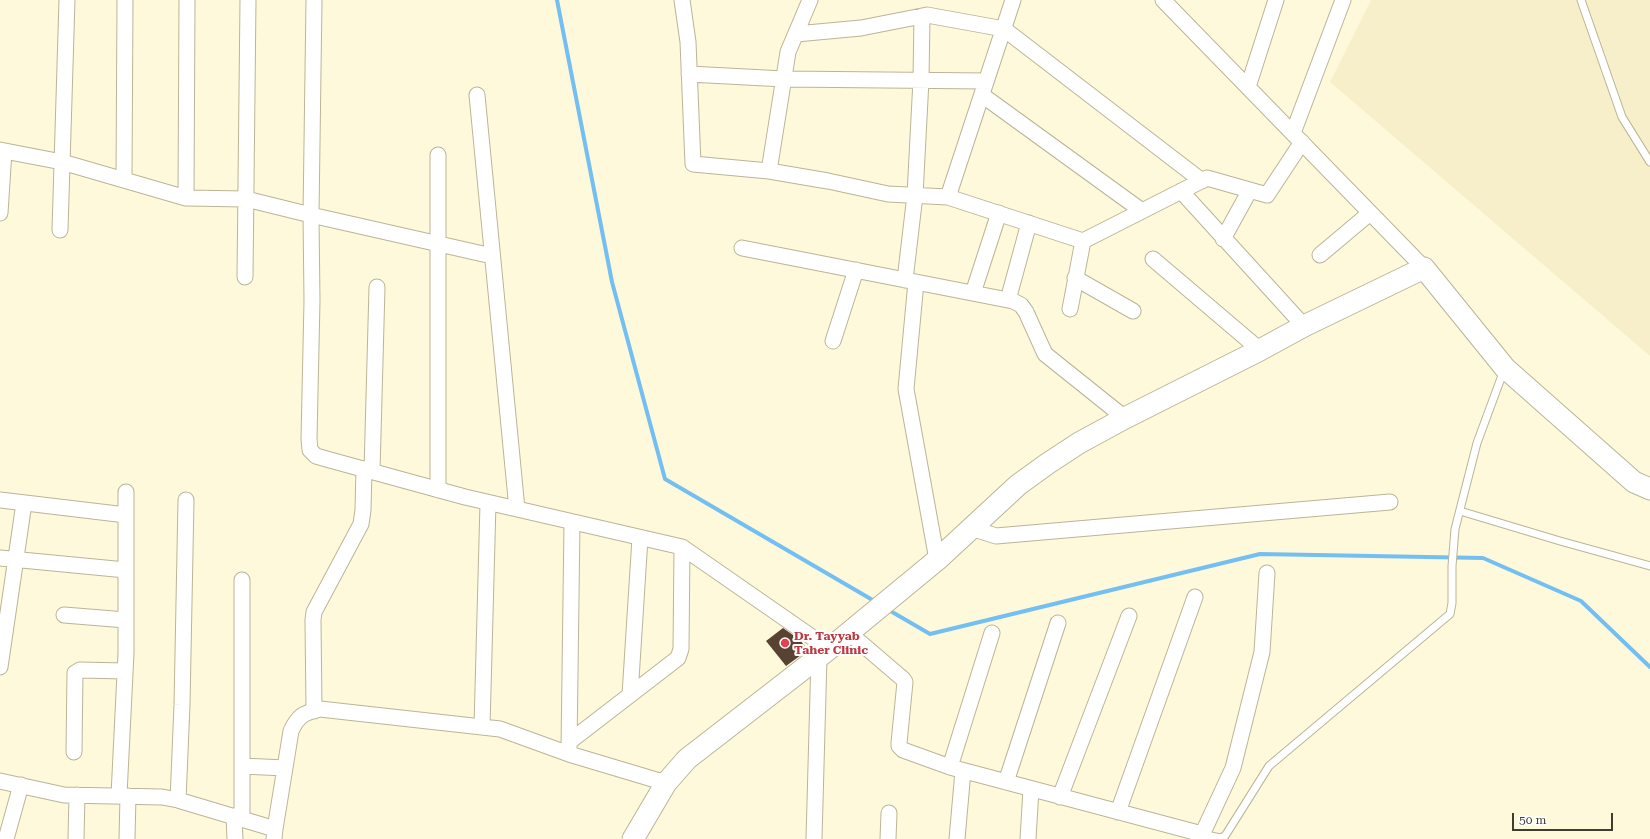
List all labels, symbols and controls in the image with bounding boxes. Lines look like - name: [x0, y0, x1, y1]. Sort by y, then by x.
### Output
- place label: Dr. Tayyab Taher Clinic: [794, 629, 868, 657]
- marker: Dr. Tayyab Taher Clinic: [779, 637, 791, 649]
- scale bar: [1514, 805, 1615, 831]
- text: 50 m: [1519, 813, 1546, 827]

